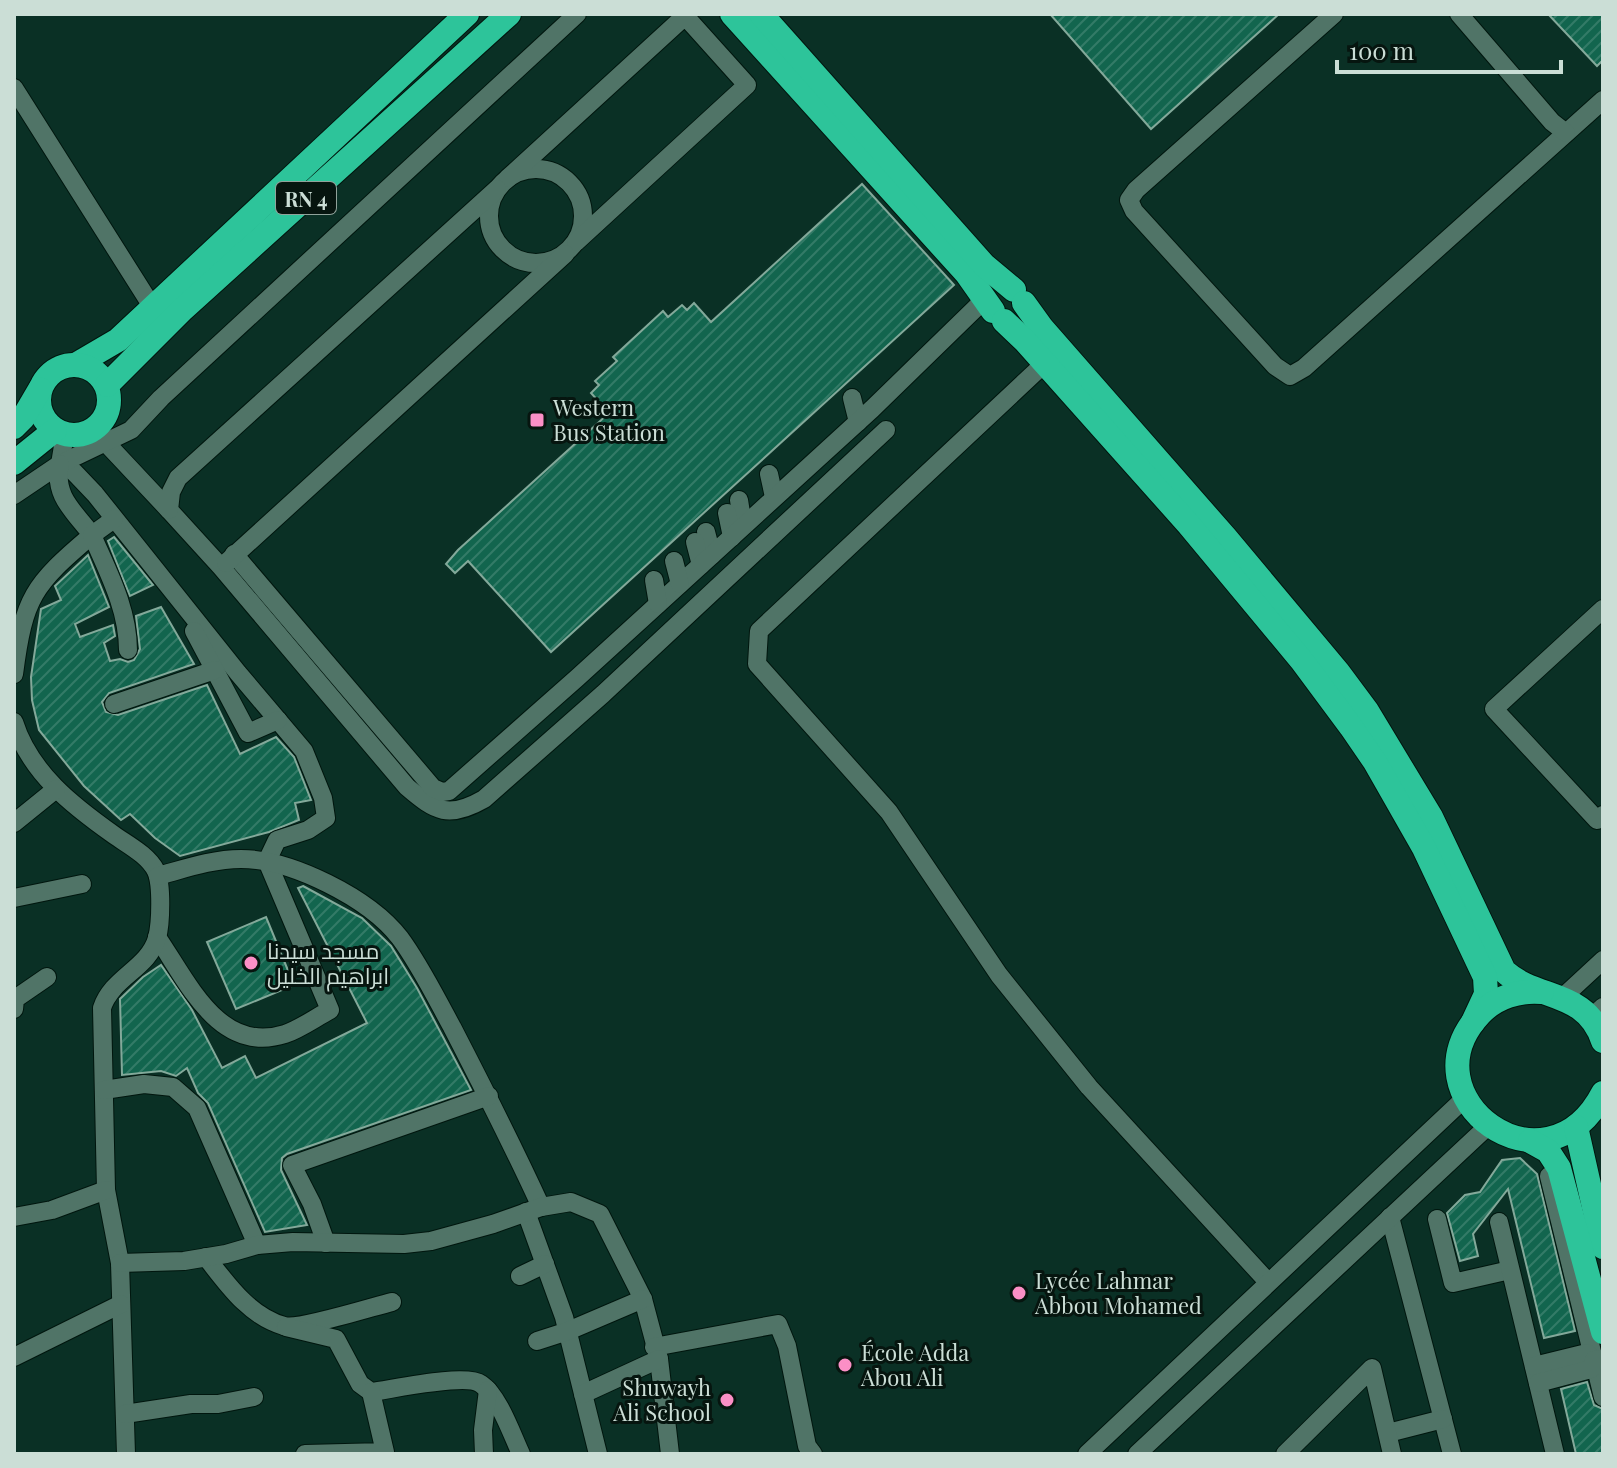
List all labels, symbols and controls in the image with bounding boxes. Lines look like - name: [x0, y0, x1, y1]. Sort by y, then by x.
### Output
- scale bar: [1337, 24, 1561, 74]
- text: 100 m: [1349, 34, 1414, 66]
- road number: RN 4: [276, 182, 336, 214]
- place label: Western Bus Station: [552, 392, 665, 447]
- marker: Western Bus Station: [528, 411, 546, 429]
- place label: مسجد سيدنا ابراهيم الخليل: [267, 935, 389, 992]
- marker: مسجد سيدنا ابراهيم الخليل: [242, 954, 260, 972]
- place label: Lycée Lahmar Abbou Mohamed: [1034, 1265, 1202, 1320]
- marker: Lycée Lahmar Abbou Mohamed: [1010, 1284, 1028, 1302]
- place label: École Adda Abou Ali: [860, 1337, 969, 1392]
- marker: École Adda Abou Ali: [836, 1356, 854, 1374]
- place label: Shuwayh Ali School: [612, 1372, 711, 1427]
- marker: Shuwayh Ali School: [718, 1391, 736, 1409]

